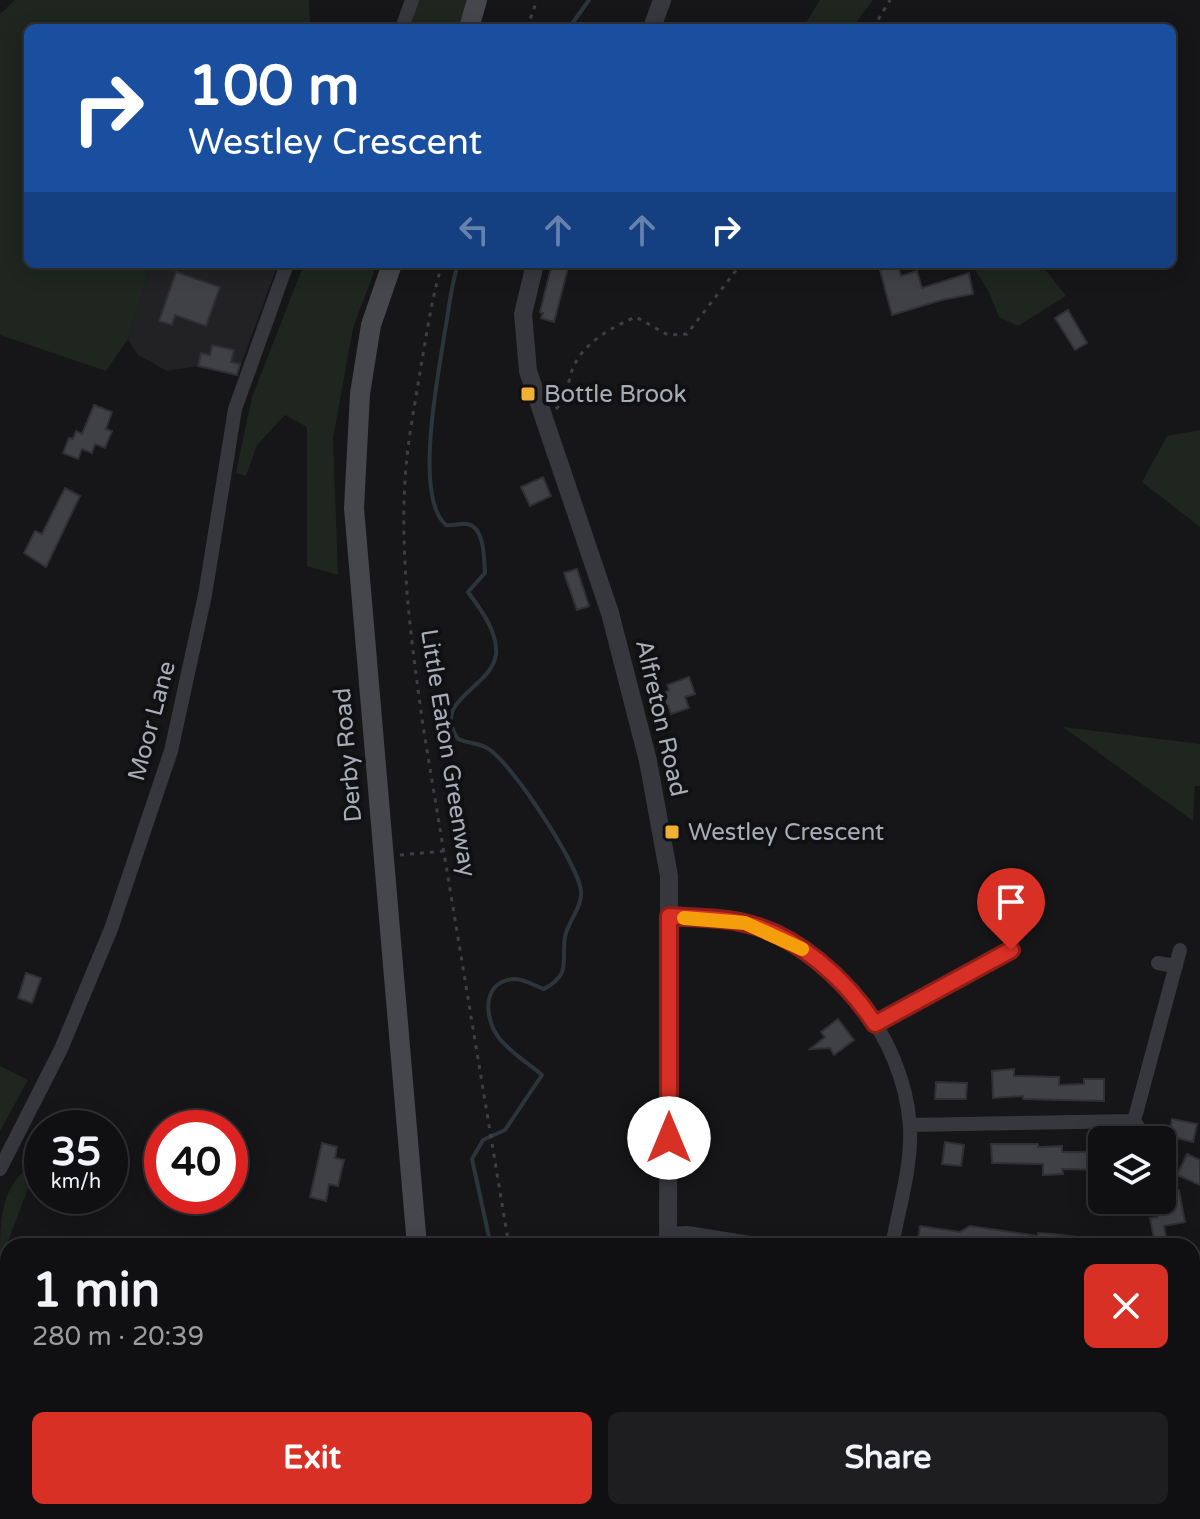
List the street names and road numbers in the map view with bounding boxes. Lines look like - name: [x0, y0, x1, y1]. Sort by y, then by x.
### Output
- street label: Little Eaton Greenway: [414, 627, 482, 879]
- street label: Alfreton Road: [629, 637, 693, 799]
- street label: Moor Lane: [122, 658, 182, 784]
- street label: Derby Road: [328, 687, 368, 823]

